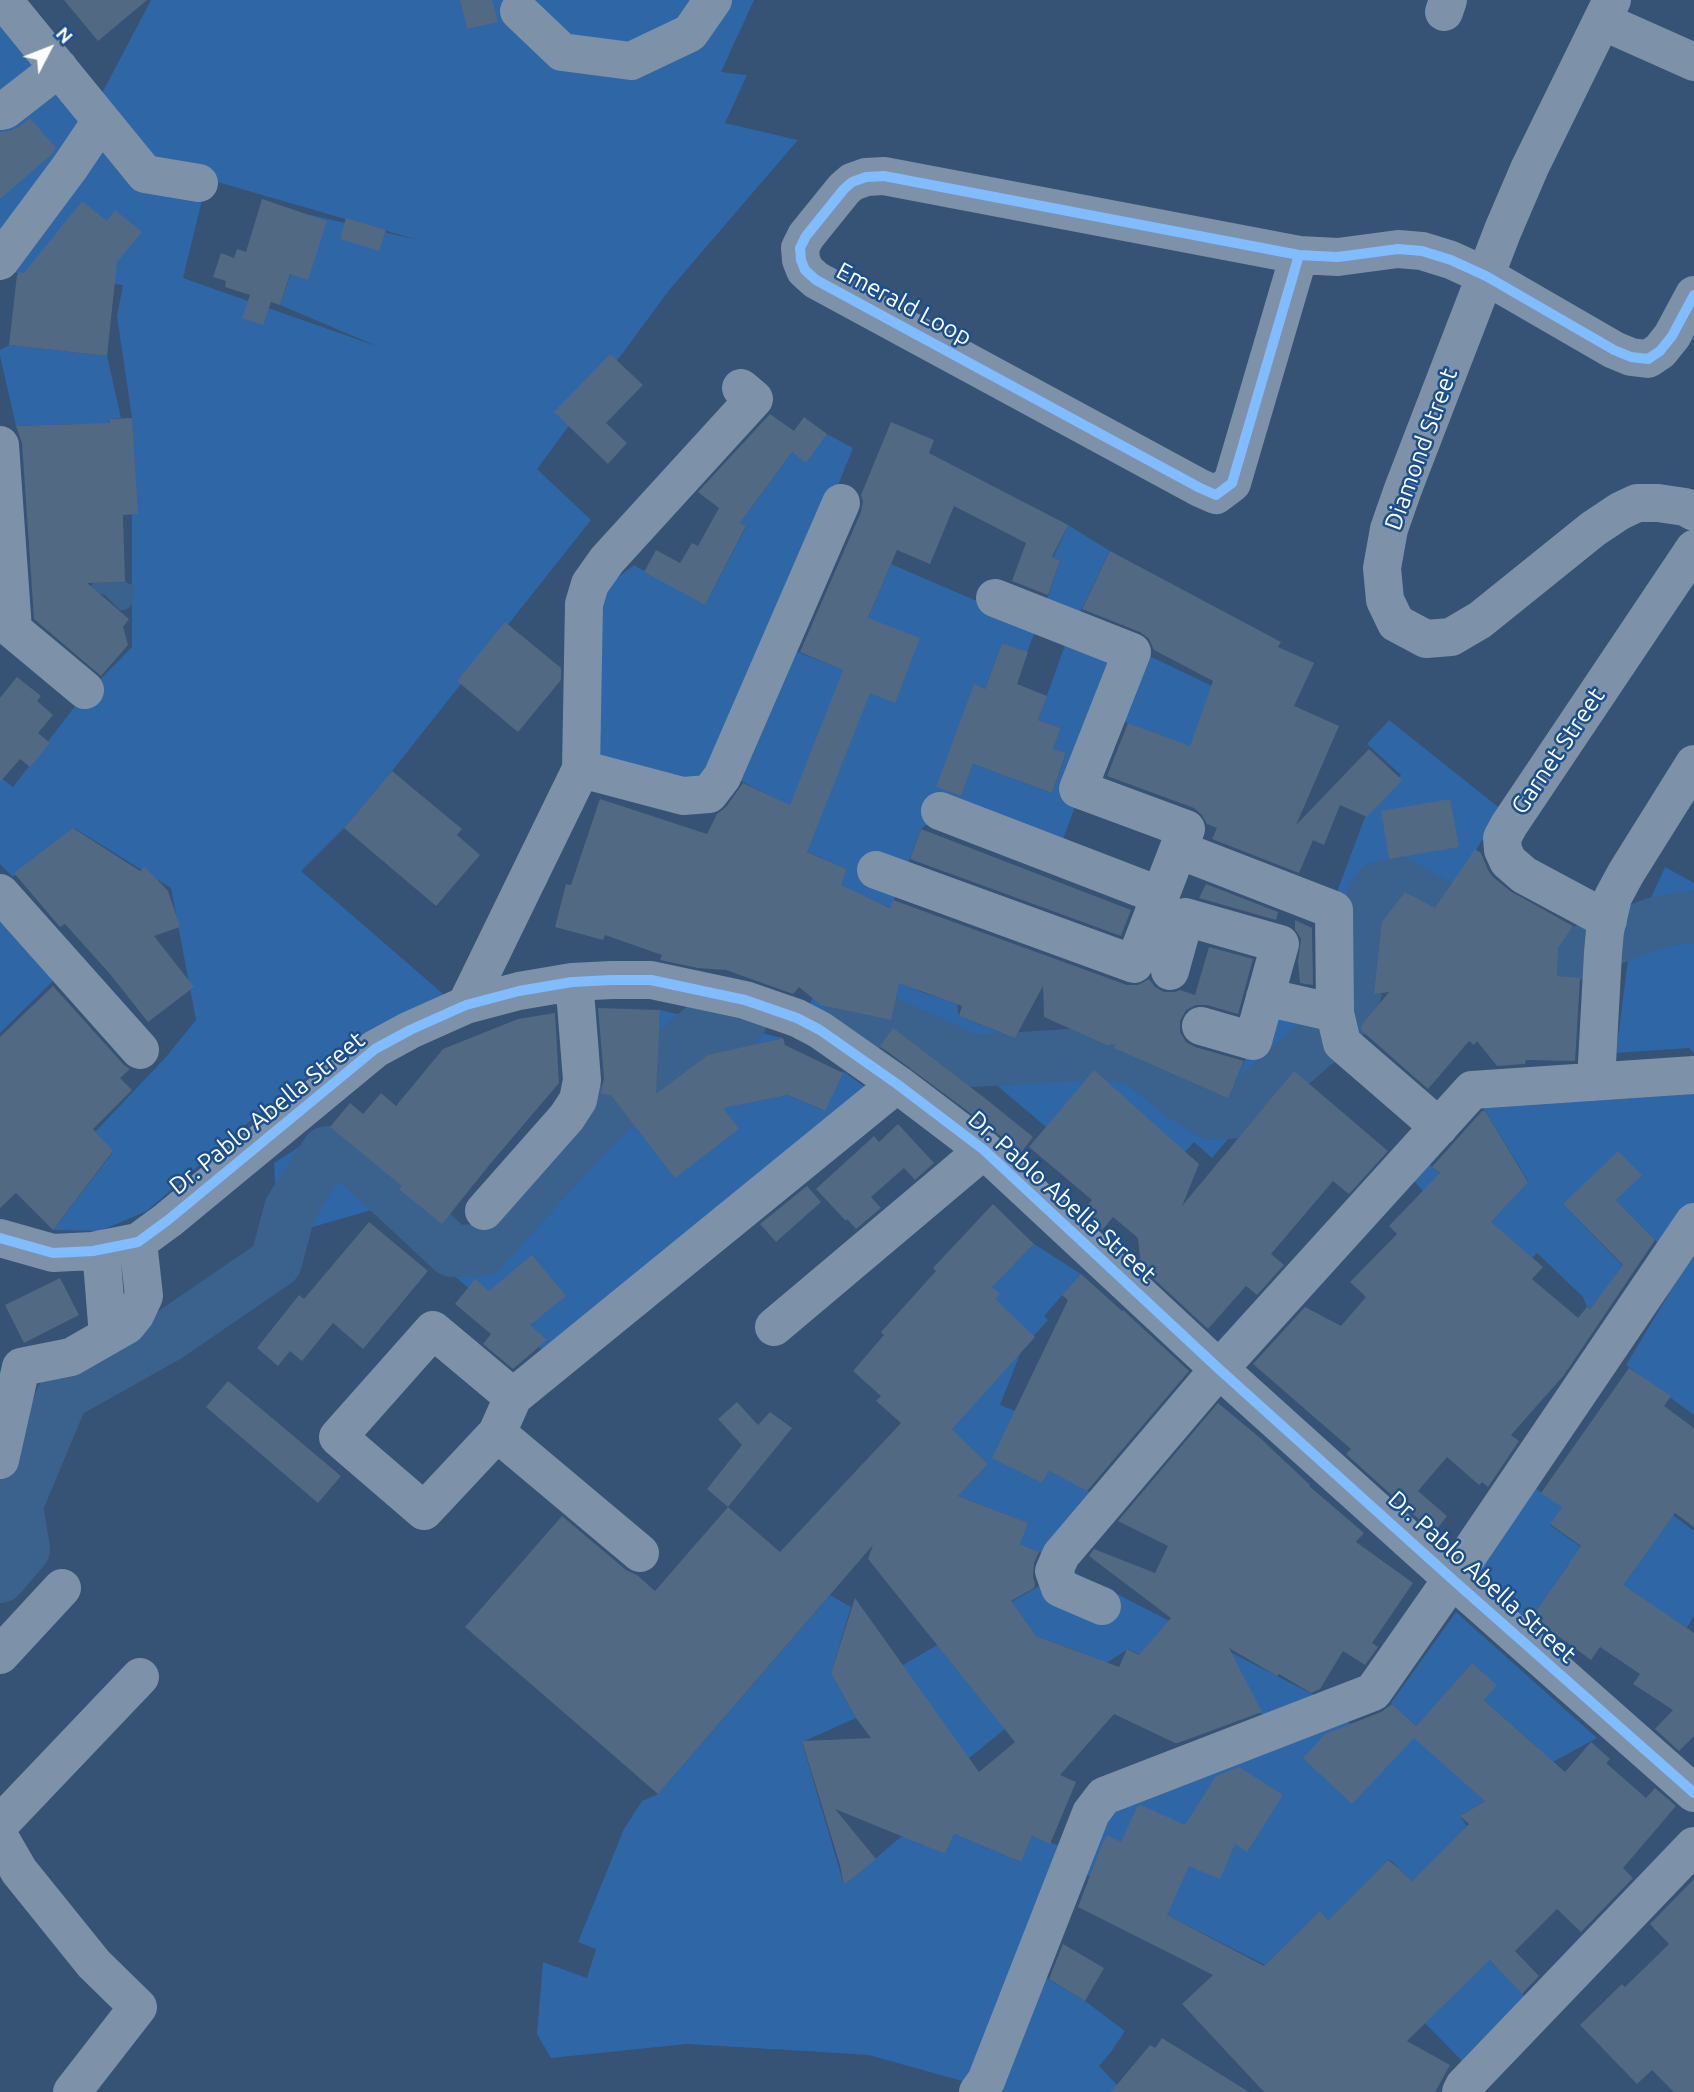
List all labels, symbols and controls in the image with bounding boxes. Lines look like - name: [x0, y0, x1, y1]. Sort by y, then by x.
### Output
- north arrow: [14, 14, 84, 84]
- text: N: [52, 22, 78, 48]
- street label: Emerald Loop: [831, 256, 977, 352]
- street label: Diamond Street: [1378, 364, 1464, 534]
- street label: Garnet Street: [1505, 682, 1611, 820]
- street label: Dr. Pablo Abella Street: [164, 1025, 370, 1201]
- street label: Dr. Pablo Abella Street: [962, 1105, 1162, 1289]
- street label: Dr. Pablo Abella Street: [1382, 1485, 1582, 1669]

